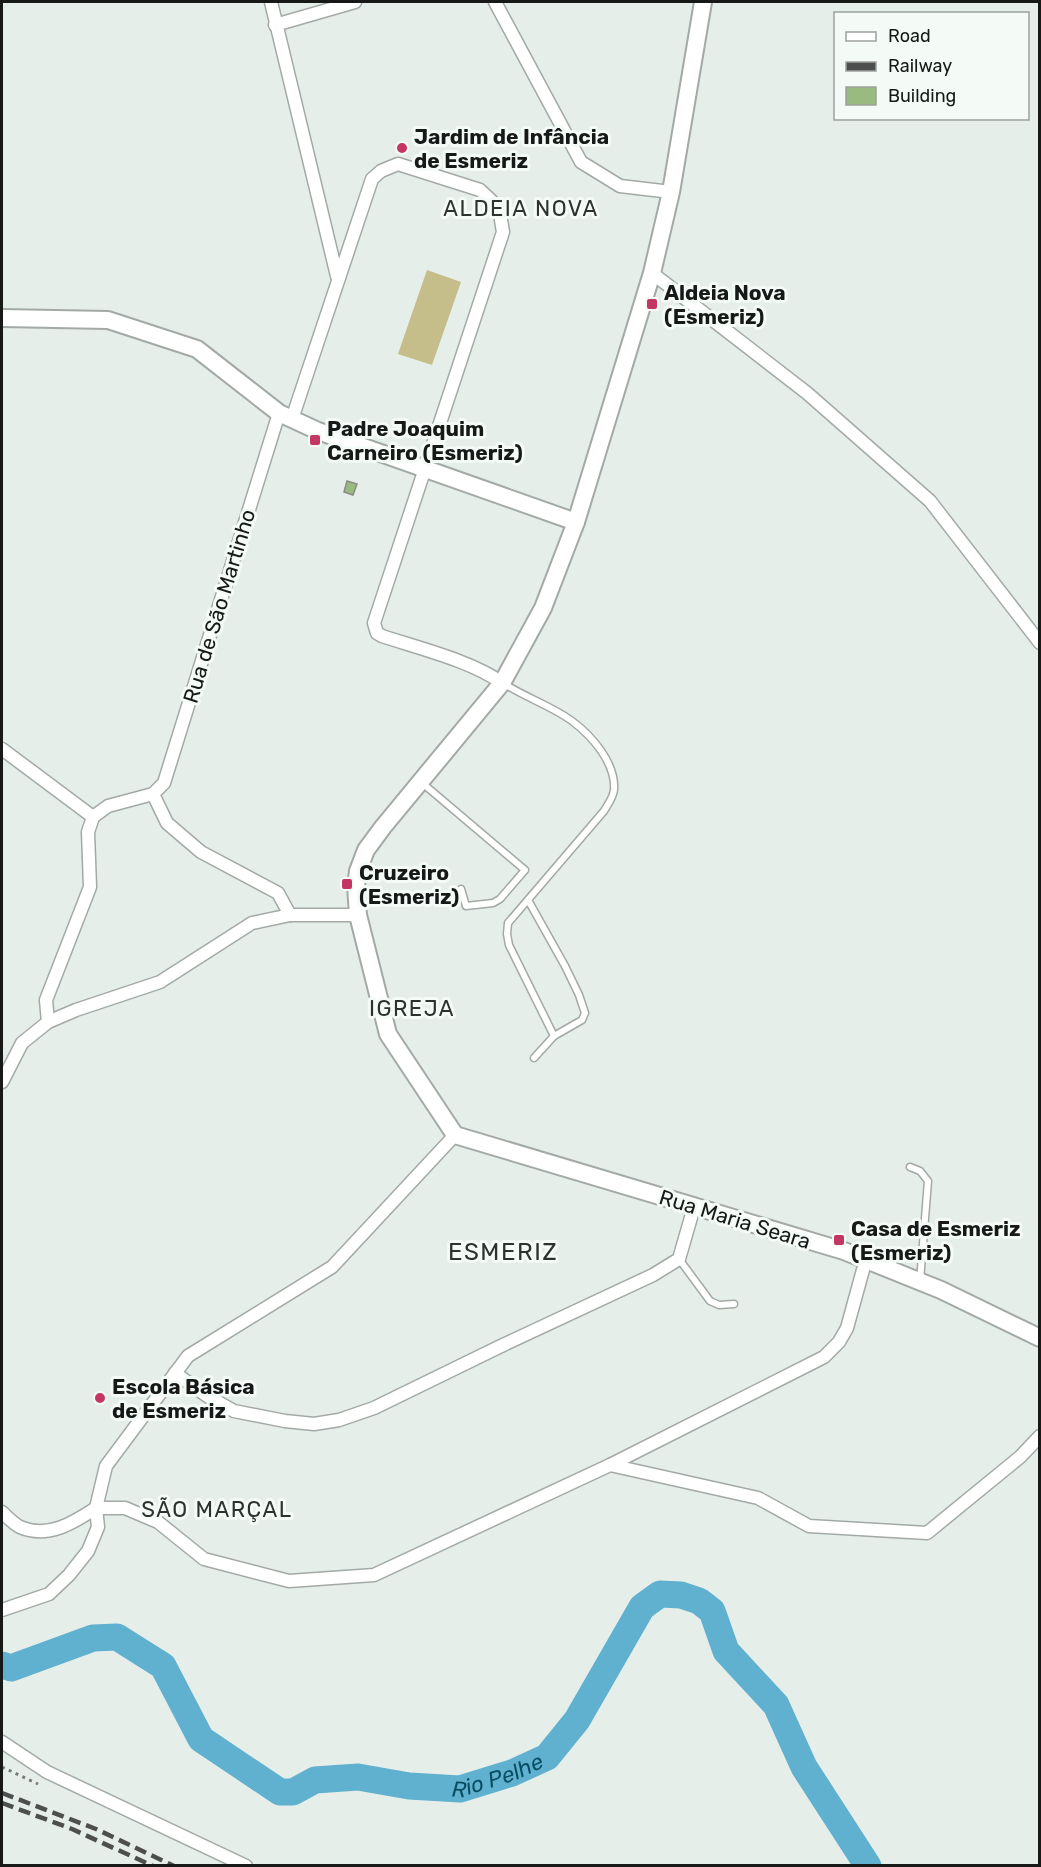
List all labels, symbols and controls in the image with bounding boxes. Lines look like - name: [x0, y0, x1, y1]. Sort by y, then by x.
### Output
- legend: [834, 12, 1029, 120]
- text: Road: [888, 25, 931, 47]
- text: Railway: [888, 55, 952, 77]
- text: Building: [888, 85, 956, 107]
- place label: Jardim de Infância de Esmeriz: [414, 124, 609, 173]
- marker: Jardim de Infância de Esmeriz: [395, 141, 409, 155]
- district label: ALDEIA NOVA: [443, 195, 599, 222]
- place label: Aldeia Nova (Esmeriz): [664, 280, 786, 329]
- marker: Aldeia Nova (Esmeriz): [645, 297, 659, 311]
- place label: Padre Joaquim Carneiro (Esmeriz): [327, 416, 523, 465]
- marker: Padre Joaquim Carneiro (Esmeriz): [308, 433, 322, 447]
- street label: Rua de São Martinho: [178, 506, 260, 706]
- place label: Cruzeiro (Esmeriz): [359, 860, 459, 909]
- marker: Cruzeiro (Esmeriz): [340, 877, 354, 891]
- district label: IGREJA: [369, 995, 455, 1022]
- street label: Rua Maria Seara: [656, 1184, 814, 1254]
- place label: Casa de Esmeriz (Esmeriz): [851, 1216, 1021, 1265]
- marker: Casa de Esmeriz (Esmeriz): [832, 1233, 846, 1247]
- district label: ESMERIZ: [448, 1238, 558, 1266]
- place label: Escola Básica de Esmeriz: [112, 1374, 255, 1423]
- marker: Escola Básica de Esmeriz: [93, 1391, 107, 1405]
- district label: SÃO MARÇAL: [141, 1496, 293, 1523]
- water label: Rio Pelhe: [451, 1747, 547, 1803]

